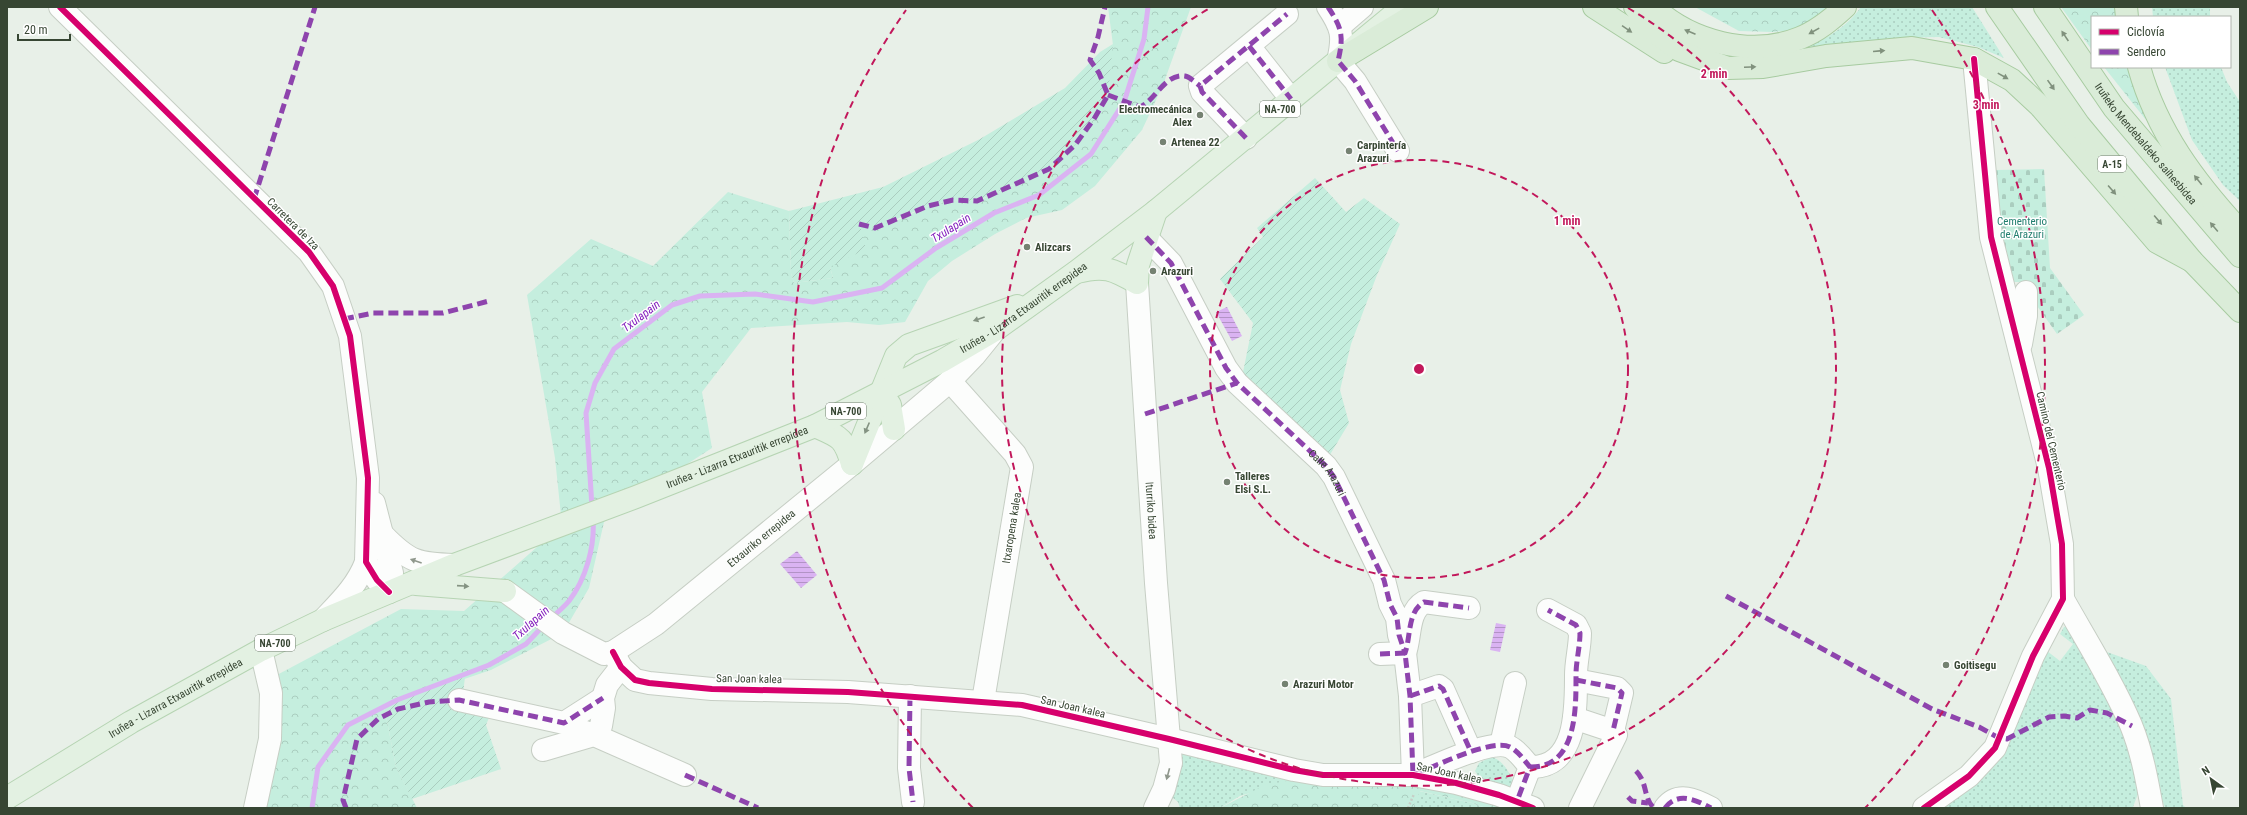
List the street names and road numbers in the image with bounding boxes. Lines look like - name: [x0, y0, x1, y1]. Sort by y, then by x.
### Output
- street label: Iruñeko Mendebaldeko saihesbidea: [2092, 80, 2200, 207]
- road number: NA-700: [1260, 101, 1300, 117]
- road number: A-15: [2098, 156, 2126, 172]
- street label: Carretera de Iza: [264, 195, 322, 253]
- street label: Iruñea - Lizarra Etxauritik errepidea: [958, 259, 1090, 356]
- street label: Camino del Cementerio: [2033, 390, 2069, 492]
- road number: NA-700: [826, 403, 866, 419]
- street label: Iruñea - Lizarra Etxauritik errepidea: [664, 423, 810, 491]
- street label: Calle Arazuri: [1306, 447, 1349, 498]
- street label: Iturriko bidea: [1143, 481, 1160, 540]
- street label: Itxaropena kalea: [1000, 492, 1024, 564]
- street label: Etxauriko errepidea: [725, 507, 798, 570]
- road number: NA-700: [255, 635, 295, 651]
- street label: Iruñea - Lizarra Etxauritik errepidea: [106, 655, 245, 741]
- street label: San Joan kalea: [716, 672, 782, 686]
- street label: San Joan kalea: [1039, 693, 1107, 721]
- street label: San Joan kalea: [1415, 760, 1483, 786]

